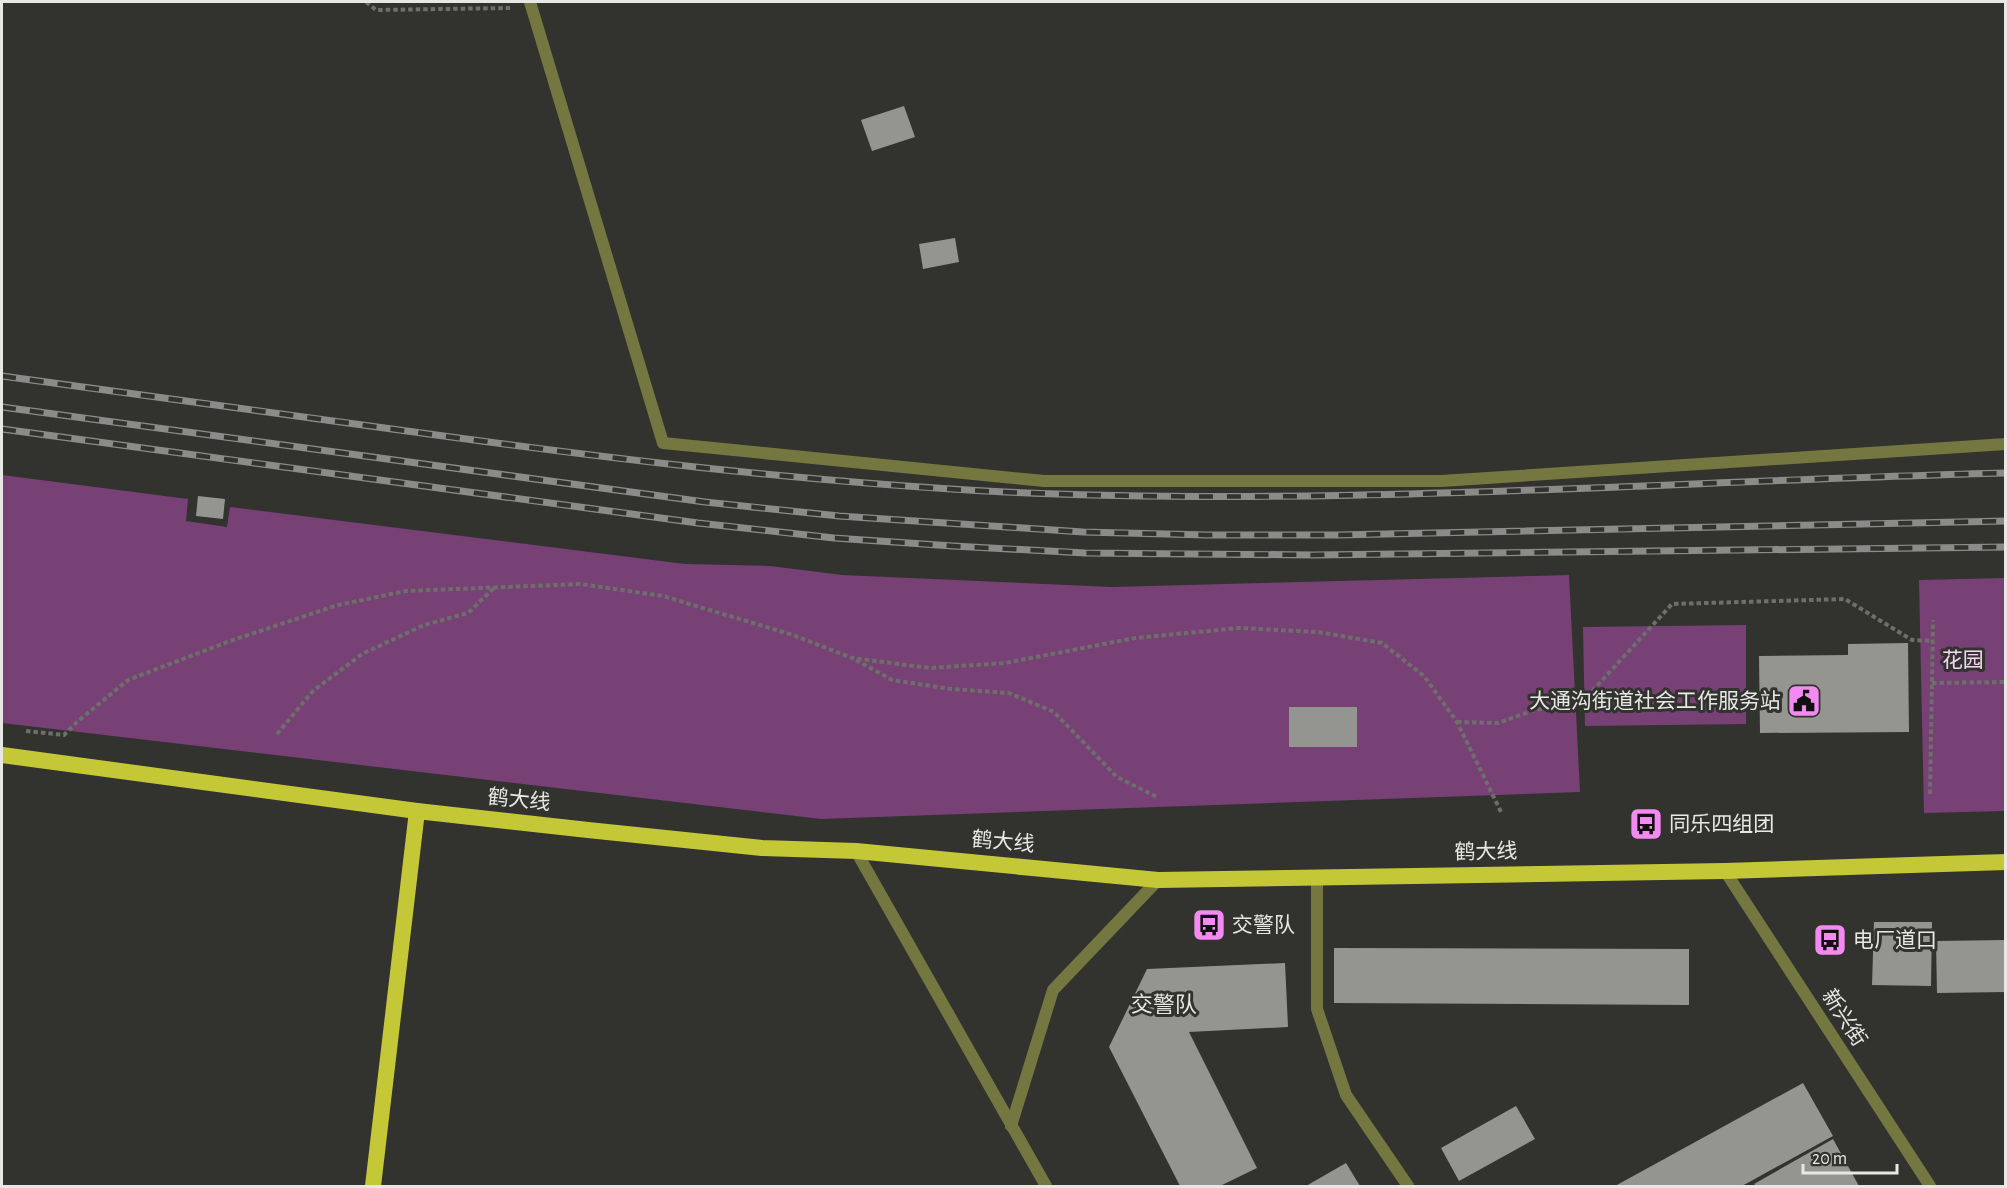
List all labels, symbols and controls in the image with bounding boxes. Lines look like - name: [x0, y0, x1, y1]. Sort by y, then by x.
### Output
- park label: 花园: [1942, 649, 1984, 671]
- public building icon: 大通沟街道社会工作服务站: [1786, 683, 1822, 719]
- place label: 大通沟街道社会工作服务站: [1529, 690, 1781, 712]
- street label: 鹤大线: [487, 785, 552, 814]
- bus stop icon: 同乐四组团: [1628, 806, 1664, 842]
- place label: 同乐四组团: [1669, 813, 1774, 835]
- street label: 鹤大线: [971, 828, 1035, 855]
- street label: 鹤大线: [1454, 840, 1518, 863]
- bus stop icon: 交警队: [1191, 907, 1227, 943]
- place label: 交警队: [1232, 914, 1295, 936]
- bus stop icon: 电厂道口: [1812, 922, 1848, 958]
- place label: 电厂道口: [1853, 929, 1937, 951]
- street label: 新兴街: [1818, 985, 1871, 1050]
- district label: 交警队: [1131, 993, 1197, 1016]
- scale bar: [1803, 1137, 1898, 1175]
- text: 20 m: [1812, 1150, 1847, 1168]

